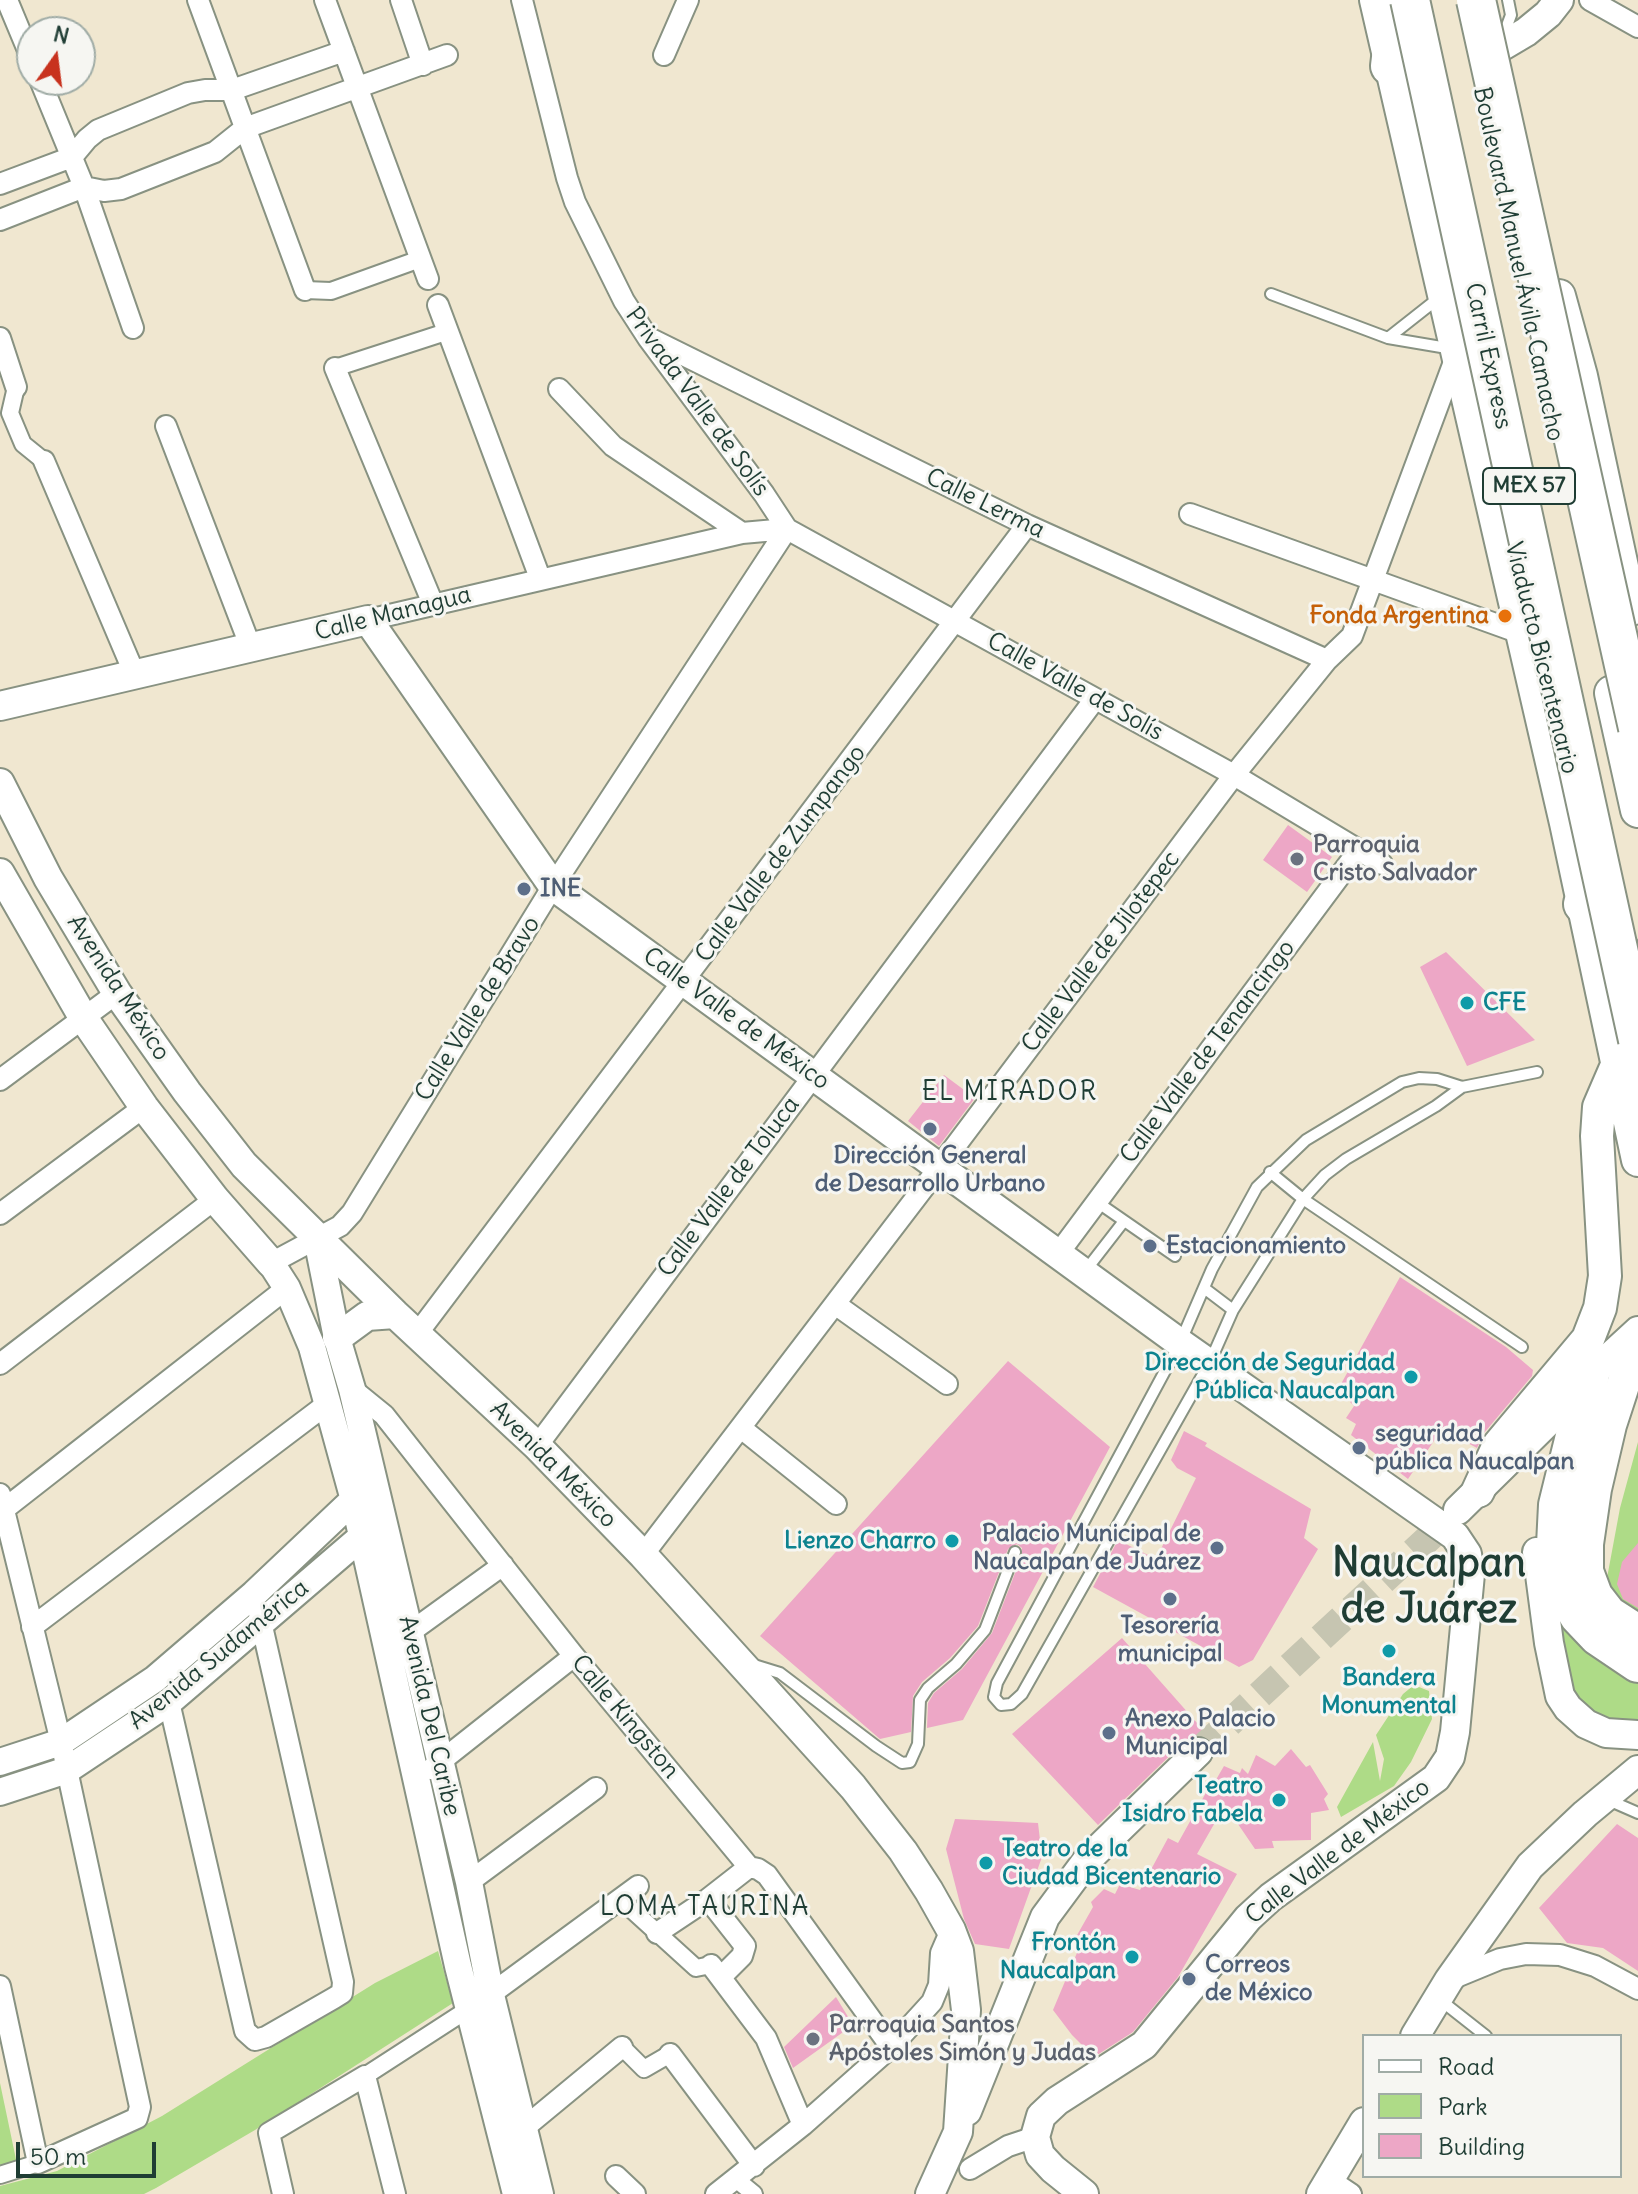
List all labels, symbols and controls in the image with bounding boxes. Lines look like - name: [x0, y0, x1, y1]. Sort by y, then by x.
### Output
- north arrow: [16, 16, 96, 96]
- text: N: [51, 19, 72, 50]
- street label: Boulevard Manuel Ávila Camacho: [1466, 84, 1570, 444]
- street label: Carril Express: [1458, 280, 1518, 432]
- street label: Privada Valle de Solís: [619, 302, 775, 502]
- street label: Calle Lerma: [921, 463, 1049, 545]
- road number: MEX 57: [1483, 468, 1575, 504]
- street label: Viaducto Bicentenario: [1498, 539, 1584, 777]
- street label: Calle Managua: [312, 581, 474, 647]
- place label: Fonda Argentina: [1310, 602, 1489, 630]
- marker: Fonda Argentina: [1496, 607, 1514, 625]
- street label: Calle Valle de Solís: [982, 627, 1168, 747]
- street label: Calle Valle de Zumpango: [690, 740, 872, 968]
- place label: Parroquia Cristo Salvador: [1313, 831, 1477, 887]
- street label: Calle Valle de Jilotepec: [1016, 846, 1186, 1058]
- marker: Parroquia Cristo Salvador: [1288, 850, 1306, 868]
- place label: INE: [540, 875, 581, 903]
- marker: INE: [515, 880, 533, 898]
- street label: Avenida México: [60, 910, 176, 1066]
- street label: Calle Valle de Bravo: [409, 911, 547, 1107]
- street label: Calle Valle de Tenancingo: [1115, 935, 1301, 1169]
- street label: Calle Valle de México: [637, 942, 835, 1096]
- place label: CFE: [1483, 989, 1526, 1017]
- marker: CFE: [1458, 994, 1476, 1012]
- district label: EL MIRADOR: [922, 1077, 1098, 1109]
- street label: Calle Valle de Toluca: [652, 1091, 806, 1283]
- marker: Dirección General de Desarrollo Urbano: [921, 1120, 939, 1138]
- place label: Dirección General de Desarrollo Urbano: [815, 1142, 1045, 1198]
- place label: Estacionamiento: [1166, 1232, 1346, 1260]
- marker: Estacionamiento: [1141, 1237, 1159, 1255]
- place label: Dirección de Seguridad Pública Naucalpan: [1145, 1349, 1395, 1405]
- marker: Dirección de Seguridad Pública Naucalpan: [1402, 1368, 1420, 1386]
- street label: Avenida México: [484, 1396, 622, 1534]
- place label: seguridad pública Naucalpan: [1375, 1420, 1574, 1476]
- marker: seguridad pública Naucalpan: [1350, 1439, 1368, 1457]
- place label: Palacio Municipal de Naucalpan de Juárez: [973, 1520, 1201, 1576]
- place label: Lienzo Charro: [784, 1527, 936, 1555]
- marker: Lienzo Charro: [943, 1532, 961, 1550]
- marker: Palacio Municipal de Naucalpan de Juárez: [1208, 1539, 1226, 1557]
- district label: Naucalpan de Juárez: [1332, 1541, 1526, 1635]
- street label: Avenida Sudamérica: [123, 1574, 315, 1736]
- marker: Tesorería municipal: [1161, 1590, 1179, 1608]
- place label: Tesorería municipal: [1118, 1612, 1222, 1668]
- street label: Avenida Del Caribe: [392, 1613, 466, 1819]
- marker: Bandera Monumental: [1380, 1642, 1398, 1660]
- street label: Calle Kingston: [565, 1649, 685, 1785]
- place label: Bandera Monumental: [1321, 1664, 1457, 1720]
- place label: Anexo Palacio Municipal: [1125, 1705, 1275, 1761]
- marker: Anexo Palacio Municipal: [1100, 1724, 1118, 1742]
- place label: Teatro Isidro Fabela: [1122, 1772, 1263, 1828]
- street label: Calle Valle de México: [1240, 1773, 1436, 1931]
- marker: Teatro Isidro Fabela: [1270, 1791, 1288, 1809]
- place label: Teatro de la Ciudad Bicentenario: [1002, 1835, 1221, 1891]
- marker: Teatro de la Ciudad Bicentenario: [977, 1854, 995, 1872]
- district label: LOMA TAURINA: [600, 1892, 810, 1924]
- place label: Frontón Naucalpan: [1000, 1929, 1116, 1985]
- marker: Frontón Naucalpan: [1123, 1948, 1141, 1966]
- place label: Correos de México: [1205, 1951, 1313, 2007]
- marker: Correos de México: [1180, 1970, 1198, 1988]
- place label: Parroquia Santos Apóstoles Simón y Judas: [829, 2011, 1096, 2067]
- marker: Parroquia Santos Apóstoles Simón y Judas: [804, 2030, 822, 2048]
- legend: [1362, 2034, 1622, 2178]
- text: Road: [1438, 2051, 1494, 2081]
- text: Park: [1438, 2091, 1488, 2121]
- scale bar: [20, 2126, 160, 2176]
- text: Building: [1438, 2131, 1525, 2161]
- text: 50 m: [30, 2141, 86, 2171]

